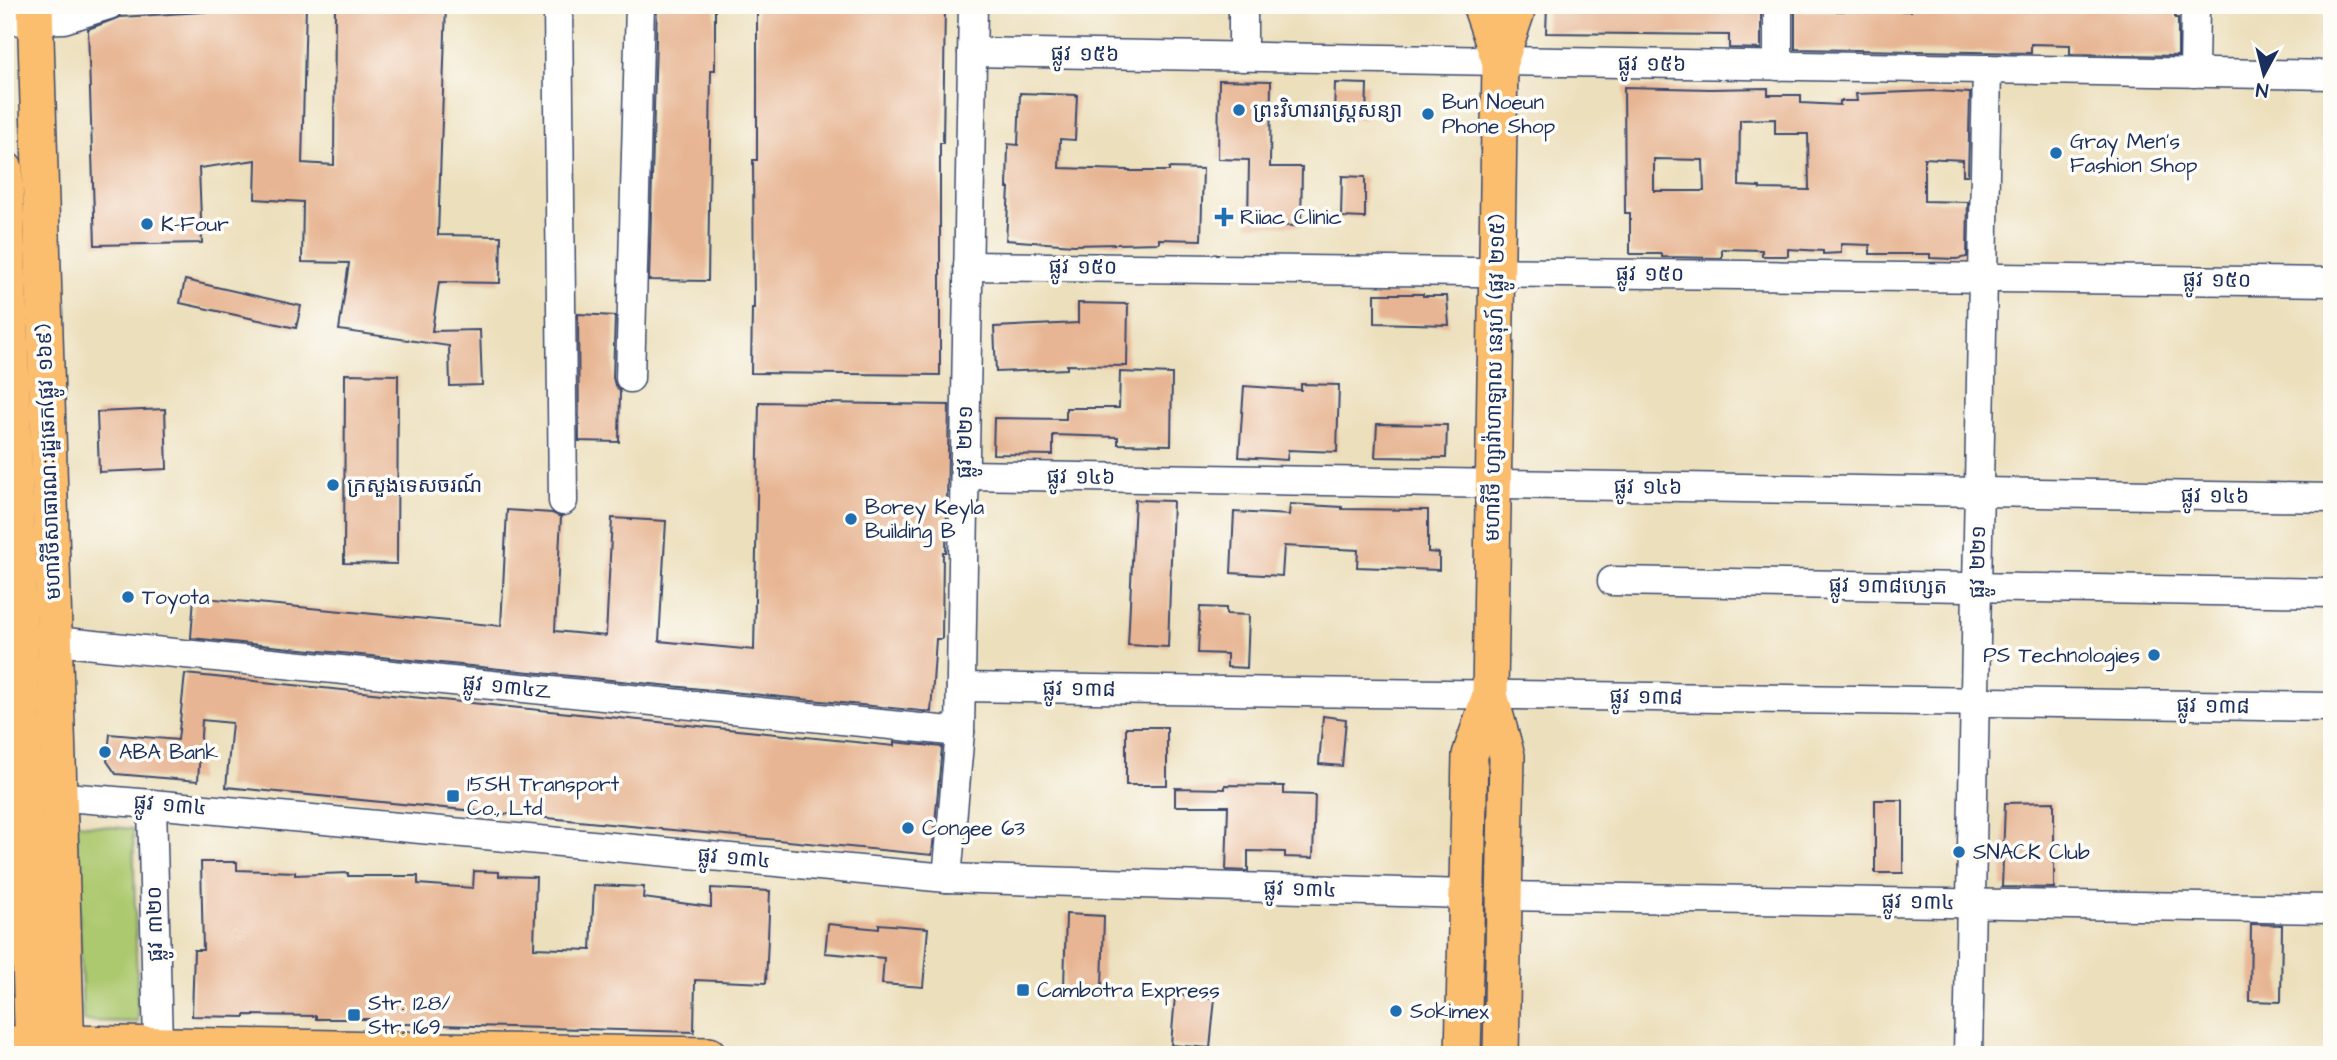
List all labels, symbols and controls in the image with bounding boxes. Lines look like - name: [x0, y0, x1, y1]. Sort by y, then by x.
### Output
- north arrow: [2228, 38, 2298, 108]
- street label: ផ្លូវ ១៥៦: [1050, 39, 1120, 73]
- street label: ផ្លូវ ១៥៦: [1617, 49, 1687, 83]
- text: N: [2254, 75, 2270, 104]
- place label: Bun Noeun Phone Shop: [1442, 88, 1556, 142]
- place label: ព្រះវិហាររាស្ត្រសន្យា: [1253, 96, 1402, 125]
- marker: ព្រះវិហាររាស្ត្រសន្យា: [1231, 102, 1247, 118]
- marker: Bun Noeun Phone Shop: [1420, 106, 1436, 122]
- place label: Gray Men's Fashion Shop: [2070, 127, 2198, 181]
- marker: Gray Men's Fashion Shop: [2048, 145, 2064, 161]
- place label: Riiac Clinic: [1240, 203, 1342, 232]
- marker: Riiac Clinic: [1214, 207, 1234, 227]
- place label: K-Four: [161, 210, 229, 239]
- street label: មហាវិថី ហ្សាវ៉ាហាឡាល នេរុហ៍ (ផ្លូវ ២១៥): [1478, 214, 1517, 542]
- marker: K-Four: [139, 216, 155, 232]
- street label: ផ្លូវ ១៥០: [1048, 252, 1118, 286]
- street label: ផ្លូវ ១៥០: [1615, 259, 1685, 293]
- street label: ផ្លូវ ១៥០: [2182, 265, 2252, 299]
- street label: មហាវិថីសាធារណៈរដ្ឋឆេក(ផ្លូវ ១៦៩): [30, 323, 73, 601]
- street label: ផ្លូវ ២២១: [950, 405, 984, 479]
- street label: ផ្លូវ ១៤៦: [1046, 462, 1116, 496]
- place label: ក្រសួងទេសចរណ៍: [347, 471, 482, 500]
- street label: ផ្លូវ ១៤៦: [1613, 472, 1683, 506]
- marker: ក្រសួងទេសចរណ៍: [325, 477, 341, 493]
- street label: ផ្លូវ ១៤៦: [2180, 481, 2250, 515]
- place label: Borey Keyla Building B: [865, 493, 985, 548]
- marker: Borey Keyla Building B: [843, 511, 859, 527]
- street label: ផ្លូវ ២២១: [1963, 525, 1997, 599]
- street label: ផ្លូវ ១៣៨ហ្សេត: [1828, 570, 1948, 606]
- place label: Toyota: [142, 583, 210, 614]
- marker: Toyota: [120, 589, 136, 605]
- place label: PS Technologies: [1983, 641, 2140, 672]
- marker: PS Technologies: [2146, 647, 2162, 663]
- street label: ផ្លូវ ១៣៤Z: [460, 668, 553, 710]
- street label: ផ្លូវ ១៣៨: [1042, 674, 1116, 708]
- street label: ផ្លូវ ១៣៨: [1609, 682, 1683, 716]
- street label: ផ្លូវ ១៣៨: [2176, 691, 2250, 725]
- place label: ABA Bank: [119, 738, 218, 767]
- marker: ABA Bank: [97, 744, 113, 760]
- place label: 15SH Transport Co., Ltd: [467, 770, 620, 823]
- street label: ផ្លូវ ១៣៤: [132, 787, 208, 827]
- marker: 15SH Transport Co., Ltd: [445, 788, 461, 804]
- place label: Congee 63: [922, 814, 1025, 845]
- marker: Congee 63: [900, 820, 916, 836]
- place label: SNACK Club: [1973, 838, 2090, 867]
- street label: ផ្លូវ ១៣៤: [696, 840, 772, 880]
- marker: SNACK Club: [1951, 844, 1967, 860]
- street label: ផ្លូវ ១៣៤: [1263, 873, 1337, 909]
- street label: ផ្លូវ ៣២០: [140, 886, 174, 962]
- street label: ផ្លូវ ១៣៤: [1881, 887, 1955, 921]
- place label: Cambotra Express: [1037, 976, 1220, 1006]
- marker: Cambotra Express: [1015, 982, 1031, 998]
- place label: Str. 128/ Str. 169: [368, 989, 451, 1042]
- place label: Sokimex: [1410, 997, 1489, 1026]
- marker: Sokimex: [1388, 1003, 1404, 1019]
- marker: Str. 128/ Str. 169: [346, 1007, 362, 1023]

